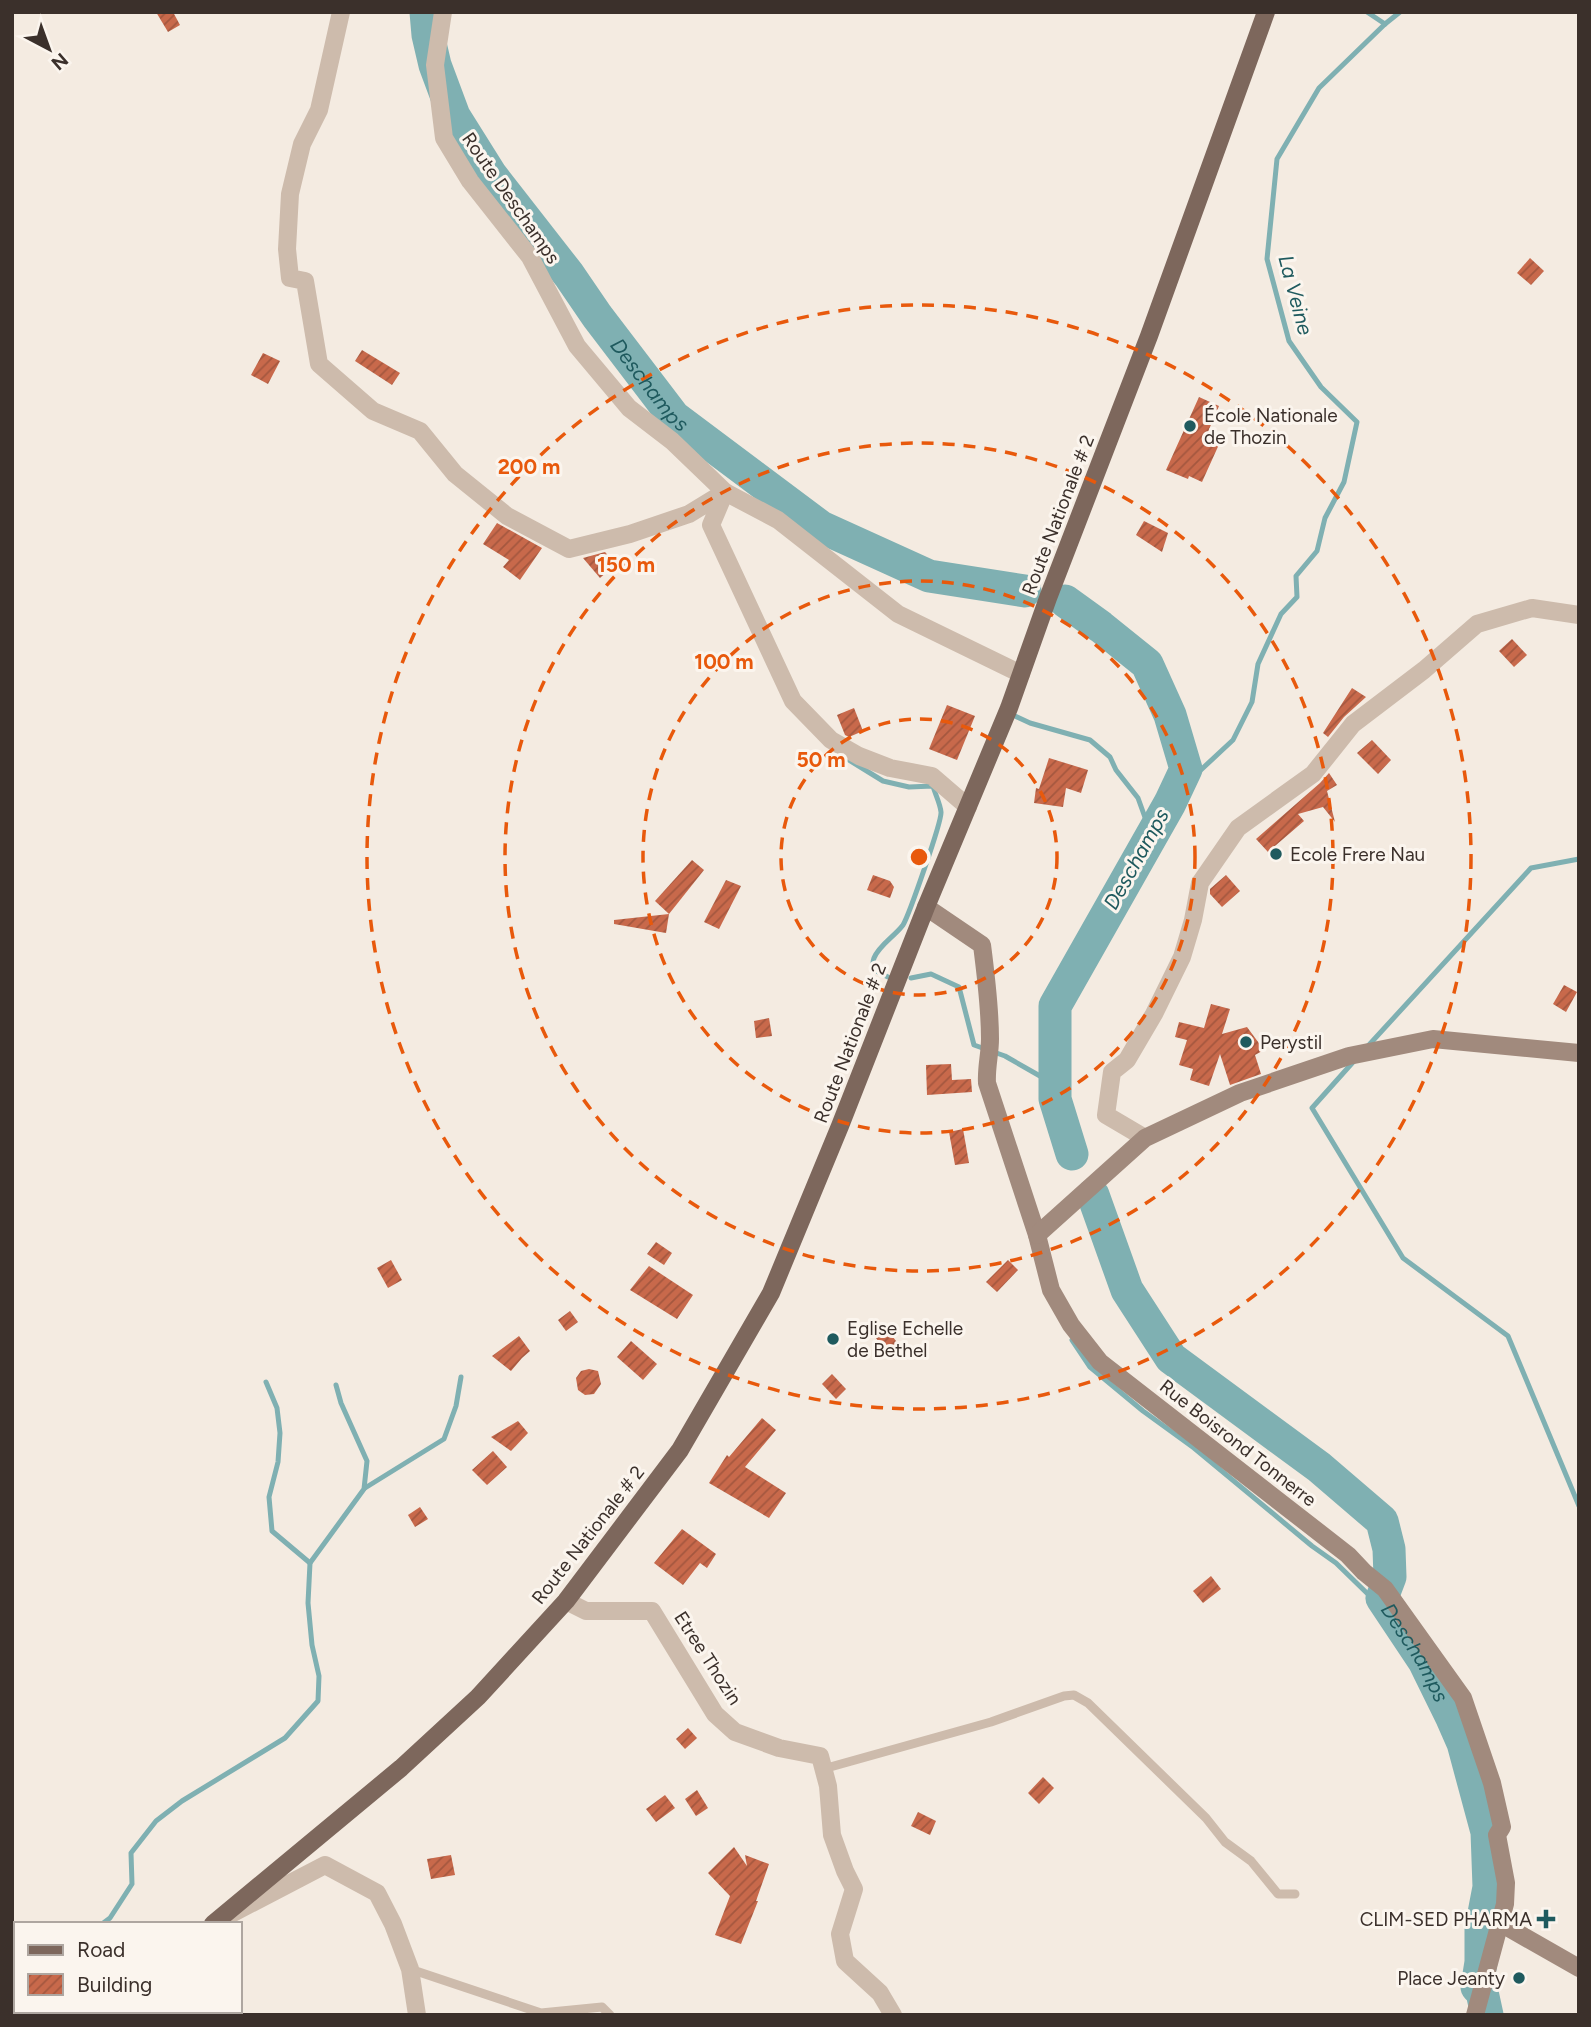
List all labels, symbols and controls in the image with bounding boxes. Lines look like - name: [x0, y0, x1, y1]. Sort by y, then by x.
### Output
- north arrow: [14, 14, 84, 84]
- text: N: [47, 48, 73, 75]
- street label: Route Deschamps: [457, 128, 565, 268]
- water label: La Veine: [1273, 252, 1319, 338]
- water label: Deschamps: [606, 333, 694, 436]
- place label: École Nationale de Thozin: [1204, 404, 1338, 449]
- marker: École Nationale de Thozin: [1182, 418, 1198, 434]
- street label: Route Nationale # 2: [1017, 432, 1099, 598]
- text: 200 m: [498, 454, 560, 479]
- text: 150 m: [597, 552, 655, 577]
- text: 100 m: [694, 649, 754, 674]
- text: 50 m: [796, 747, 846, 772]
- water label: Deschamps: [1098, 804, 1174, 914]
- place label: Ecole Frere Nau: [1290, 843, 1425, 866]
- centre of rings: [907, 845, 931, 869]
- marker: Ecole Frere Nau: [1268, 846, 1284, 862]
- street label: Route Nationale # 2: [809, 960, 891, 1126]
- place label: Perystil: [1260, 1031, 1322, 1054]
- marker: Perystil: [1238, 1034, 1254, 1050]
- place label: Eglise Echelle de Bethel: [847, 1317, 963, 1362]
- marker: Eglise Echelle de Bethel: [825, 1331, 841, 1347]
- street label: Rue Boisrond Tonnerre: [1155, 1375, 1321, 1511]
- street label: Route Nationale # 2: [527, 1461, 649, 1609]
- water label: Deschamps: [1376, 1598, 1455, 1706]
- street label: Etree Thozin: [669, 1607, 747, 1709]
- place label: CLIM-SED PHARMA: [1360, 1908, 1532, 1931]
- marker: CLIM-SED PHARMA: [1538, 1911, 1554, 1927]
- legend: [14, 1922, 242, 2013]
- text: Road: [77, 1937, 125, 1962]
- place label: Place Jeanty: [1397, 1967, 1505, 1990]
- marker: Place Jeanty: [1511, 1970, 1527, 1986]
- text: Building: [77, 1972, 152, 1997]

